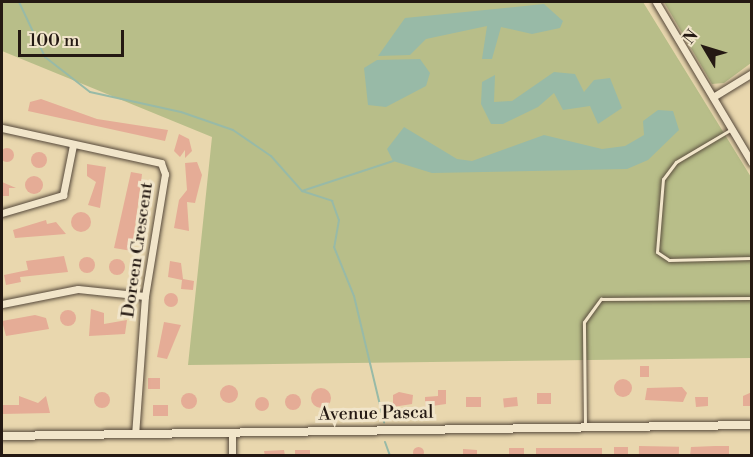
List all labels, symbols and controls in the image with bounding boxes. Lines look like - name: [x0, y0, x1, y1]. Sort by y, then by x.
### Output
- scale bar: [21, 18, 128, 56]
- north arrow: [675, 18, 735, 78]
- text: N: [679, 26, 703, 48]
- text: 100 m: [29, 29, 80, 52]
- street label: Doreen Crescent: [118, 181, 158, 319]
- street label: Avenue Pascal: [318, 402, 434, 426]

